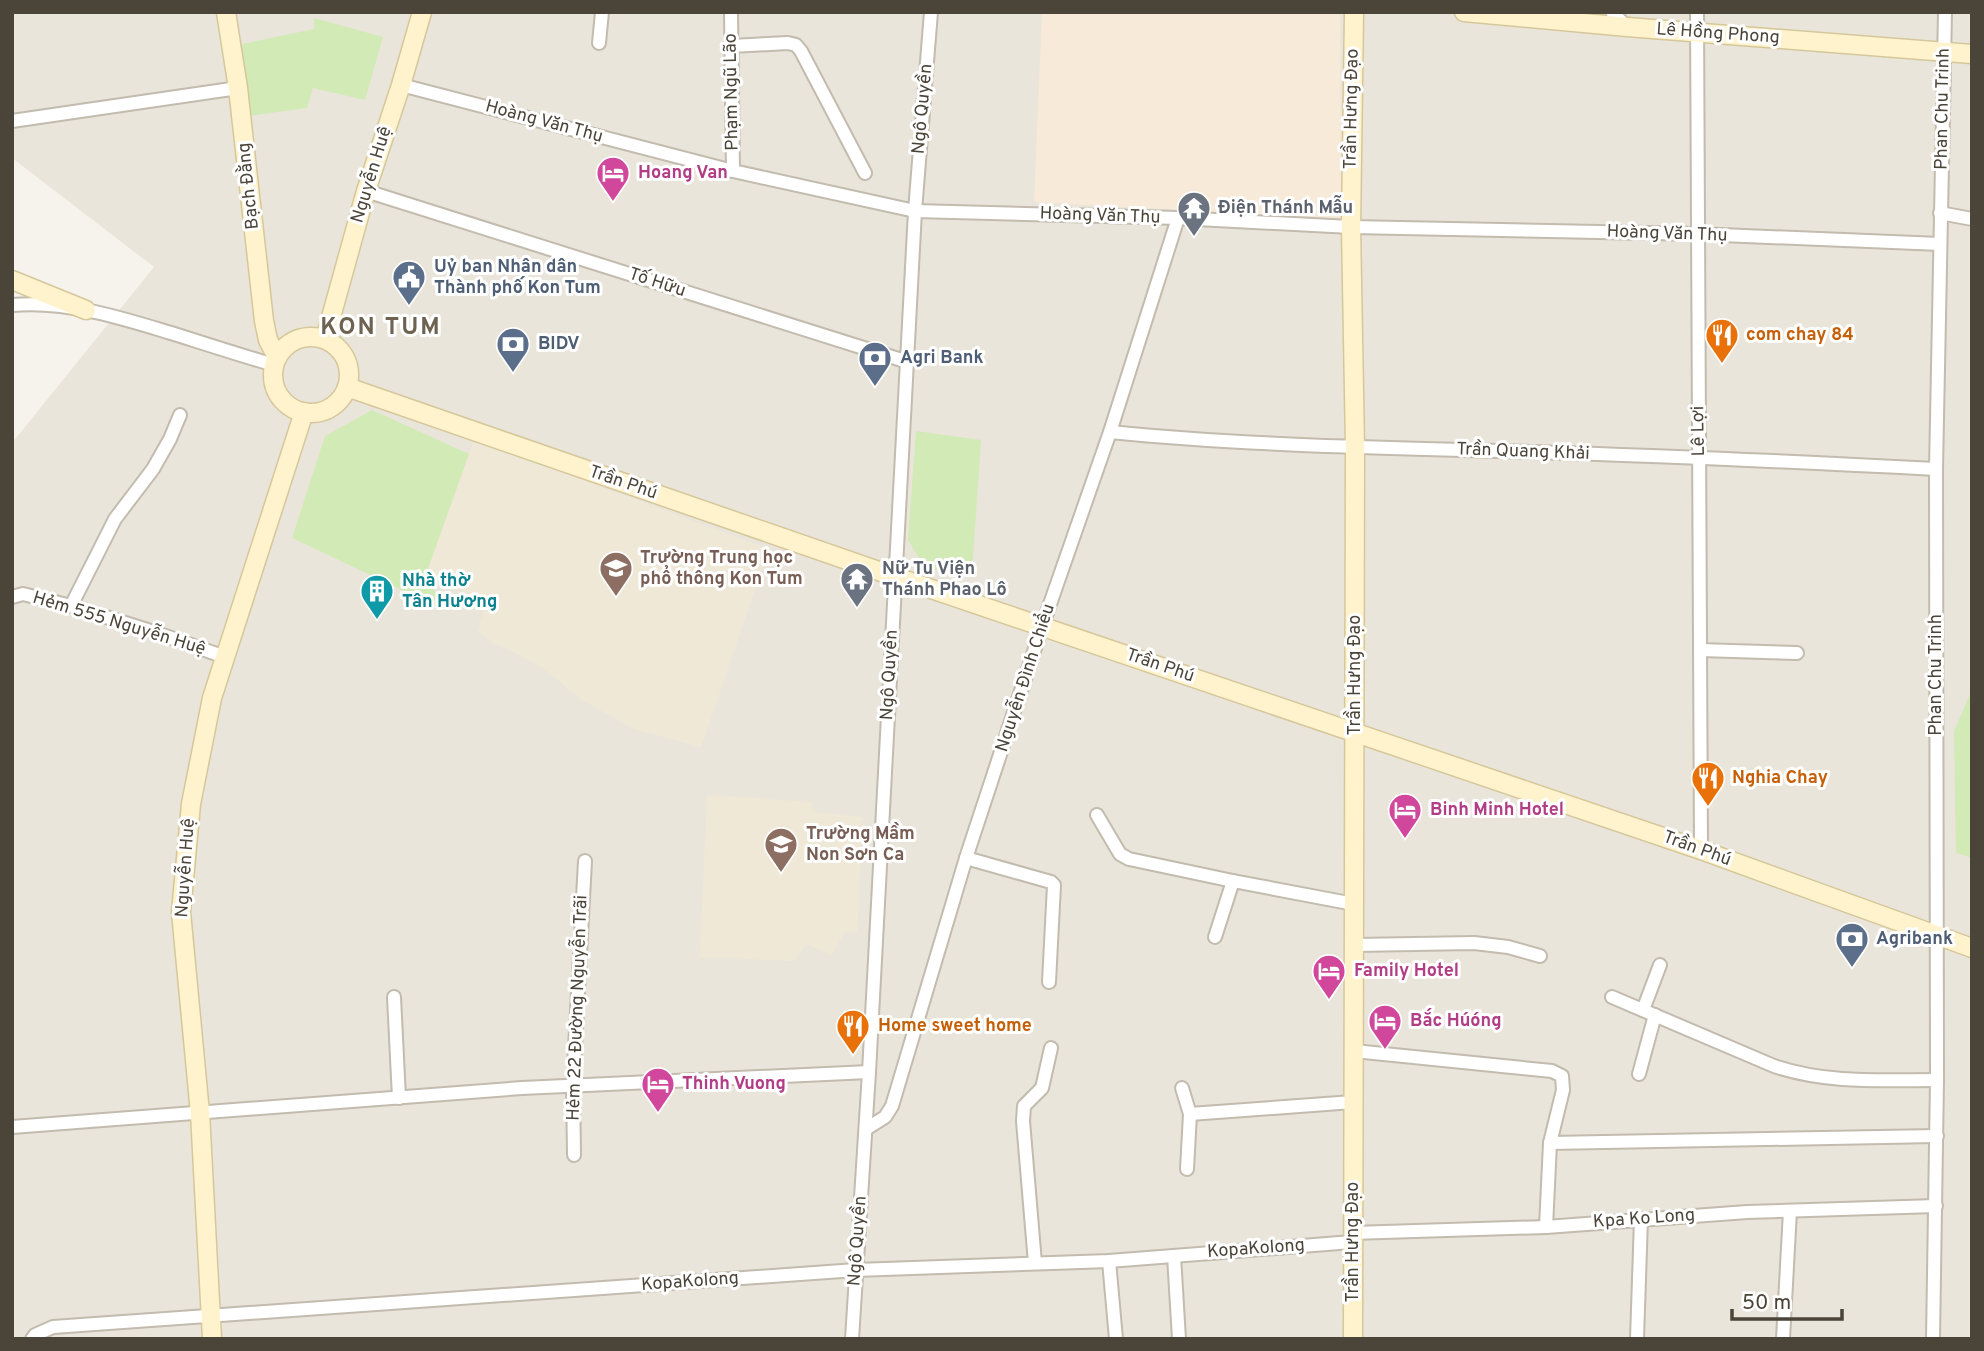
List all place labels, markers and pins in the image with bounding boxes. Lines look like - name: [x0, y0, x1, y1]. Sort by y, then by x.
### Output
- hotel icon: Hoang Van: [594, 154, 632, 203]
- place label: Hoang Van: [638, 162, 728, 185]
- temple icon: Điện Thánh Mẫu: [1175, 189, 1213, 238]
- place label: Điện Thánh Mẫu: [1218, 195, 1353, 220]
- place label: Uỷ ban Nhân dân Thành phố Kon Tum: [434, 256, 601, 300]
- public building icon: Uỷ ban Nhân dân Thành phố Kon Tum: [390, 258, 428, 307]
- restaurant icon: com chay 84: [1703, 316, 1741, 365]
- place label: com chay 84: [1746, 324, 1854, 347]
- bank icon: BIDV: [494, 325, 532, 374]
- place label: BIDV: [538, 333, 580, 356]
- bank icon: Agri Bank: [856, 339, 894, 388]
- place label: Agri Bank: [900, 347, 984, 370]
- place label: Trường Trung học phổ thông Kon Tum: [640, 547, 803, 591]
- school or university icon: Trường Trung học phổ thông Kon Tum: [597, 549, 635, 598]
- place label: Nữ Tu Viện Thánh Phao Lô: [882, 558, 1007, 602]
- temple icon: Nữ Tu Viện Thánh Phao Lô: [838, 560, 876, 609]
- place label: Nhà thờ Tân Hương: [402, 570, 497, 614]
- building icon: Nhà thờ Tân Hương: [358, 572, 396, 621]
- restaurant icon: Nghia Chay: [1689, 759, 1727, 808]
- place label: Nghia Chay: [1732, 767, 1828, 790]
- hotel icon: Binh Minh Hotel: [1386, 791, 1424, 840]
- place label: Binh Minh Hotel: [1430, 799, 1564, 822]
- place label: Trường Mầm Non Sơn Ca: [806, 822, 915, 867]
- school or university icon: Trường Mầm Non Sơn Ca: [762, 825, 800, 874]
- bank icon: Agribank: [1833, 920, 1871, 969]
- place label: Agribank: [1876, 928, 1953, 951]
- hotel icon: Family Hotel: [1310, 952, 1348, 1001]
- place label: Family Hotel: [1354, 960, 1459, 983]
- hotel icon: Bắc Húóng: [1366, 1002, 1404, 1051]
- restaurant icon: Home sweet home: [834, 1007, 872, 1056]
- place label: Bắc Húóng: [1410, 1008, 1502, 1033]
- place label: Home sweet home: [878, 1015, 1032, 1038]
- hotel icon: Thinh Vuong: [639, 1065, 677, 1114]
- place label: Thinh Vuong: [682, 1073, 786, 1096]

